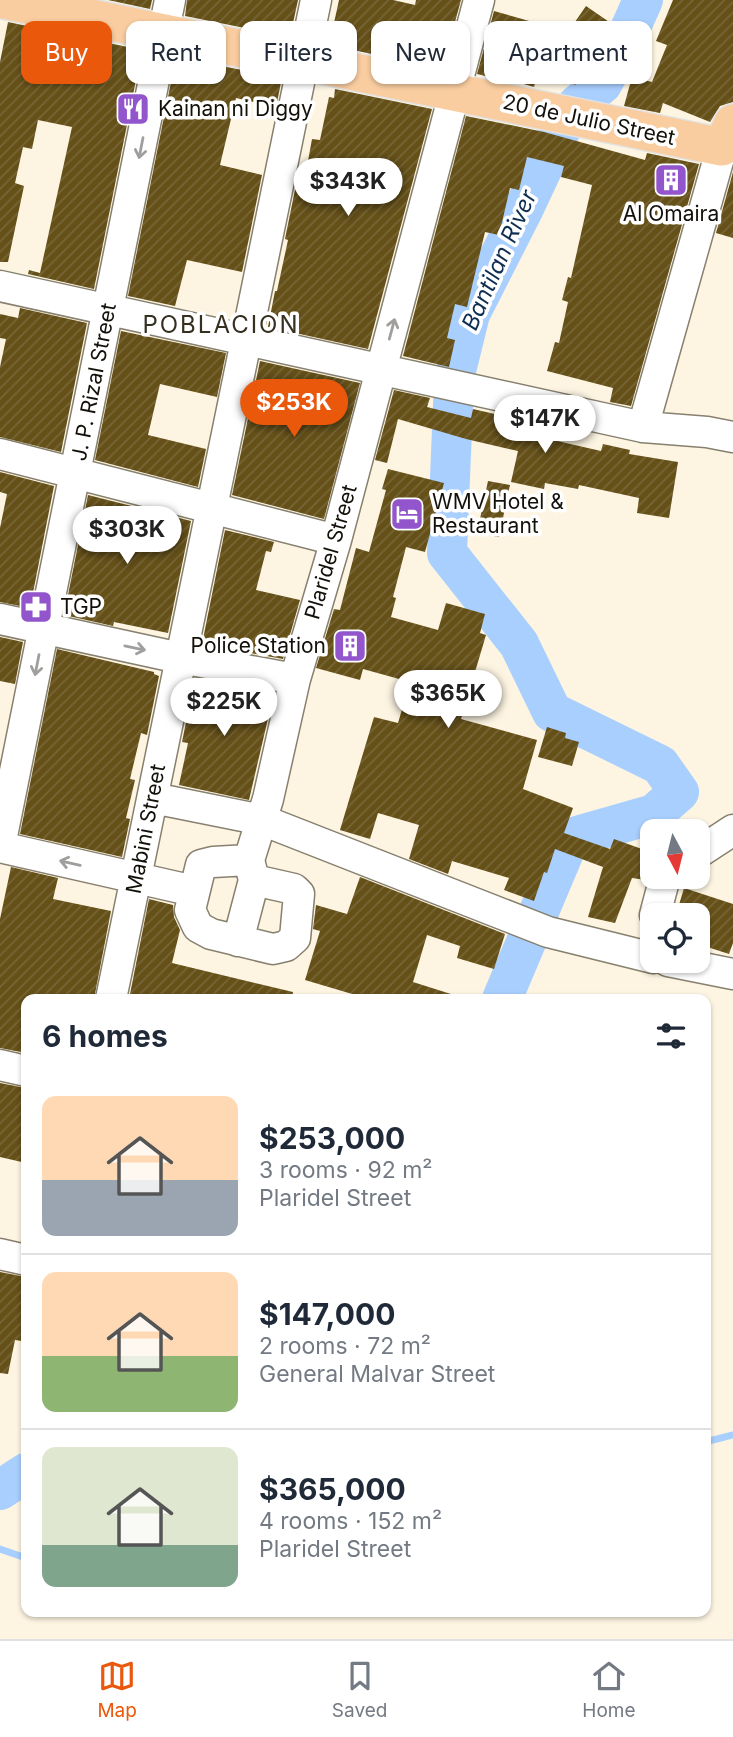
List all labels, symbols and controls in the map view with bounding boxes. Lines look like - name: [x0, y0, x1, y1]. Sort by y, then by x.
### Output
- chip: Buy: [21, 21, 112, 84]
- chip: Rent: [126, 21, 226, 84]
- chip: Filters: [240, 21, 357, 84]
- chip: New: [371, 21, 470, 84]
- chip: Apartment: [484, 21, 652, 84]
- street label: 20 de Julio Street: [501, 89, 678, 150]
- restaurant icon: Kainan ni Diggy: [114, 90, 152, 128]
- place label: Kainan ni Diggy: [158, 96, 313, 121]
- one-way arrow: [133, 136, 147, 159]
- pin: $343K: [299, 158, 397, 218]
- building icon: Al Omaira: [652, 161, 690, 199]
- text: $343K: [310, 167, 386, 195]
- water label: Bantilan River: [456, 184, 543, 334]
- place label: Al Omaira: [623, 201, 719, 226]
- street label: J. P. Rizal Street: [66, 301, 121, 463]
- district label: POBLACION: [142, 310, 300, 339]
- one-way arrow: [386, 318, 399, 341]
- pin: $253K: [245, 380, 343, 439]
- text: $253K: [256, 388, 332, 416]
- pin: $147K: [496, 396, 594, 455]
- text: $147K: [510, 404, 580, 432]
- street label: Plaridel Street: [299, 482, 362, 622]
- place label: WMV Hotel & Restaurant: [432, 489, 564, 538]
- hotel icon: WMV Hotel & Restaurant: [388, 495, 426, 533]
- pin: $303K: [78, 506, 176, 566]
- text: $303K: [89, 515, 165, 543]
- pharmacy icon: TGP: [17, 588, 55, 626]
- place label: TGP: [60, 594, 102, 619]
- building icon: Police Station: [331, 627, 369, 665]
- place label: Police Station: [191, 633, 326, 658]
- one-way arrow: [123, 641, 146, 655]
- one-way arrow: [29, 653, 43, 676]
- pin: $365K: [399, 670, 497, 730]
- pin: $225K: [175, 678, 273, 738]
- text: $365K: [410, 679, 486, 707]
- text: $225K: [186, 687, 262, 715]
- street label: Mabini Street: [121, 762, 170, 896]
- north arrow: [640, 819, 710, 889]
- map controls: [640, 819, 710, 973]
- one-way arrow: [59, 856, 82, 869]
- button: locate: [640, 903, 710, 973]
- icon: filters: [652, 1017, 690, 1055]
- text: 6 homes: [42, 1018, 168, 1054]
- text: $253,000: [259, 1120, 405, 1156]
- icon: home: [98, 1124, 182, 1208]
- text: 3 rooms · 92 m²: [259, 1156, 432, 1184]
- text: Plaridel Street: [259, 1184, 411, 1212]
- text: $147,000: [259, 1296, 395, 1332]
- icon: home: [98, 1300, 182, 1384]
- text: 2 rooms · 72 m²: [259, 1332, 431, 1360]
- text: General Malvar Street: [259, 1360, 495, 1388]
- text: $365,000: [259, 1471, 406, 1507]
- icon: home: [98, 1475, 182, 1559]
- text: 4 rooms · 152 m²: [259, 1507, 442, 1535]
- text: Plaridel Street: [259, 1535, 411, 1563]
- tab: Map: [97, 1657, 137, 1722]
- tab: Saved: [332, 1657, 387, 1722]
- tab: Home: [582, 1657, 636, 1722]

